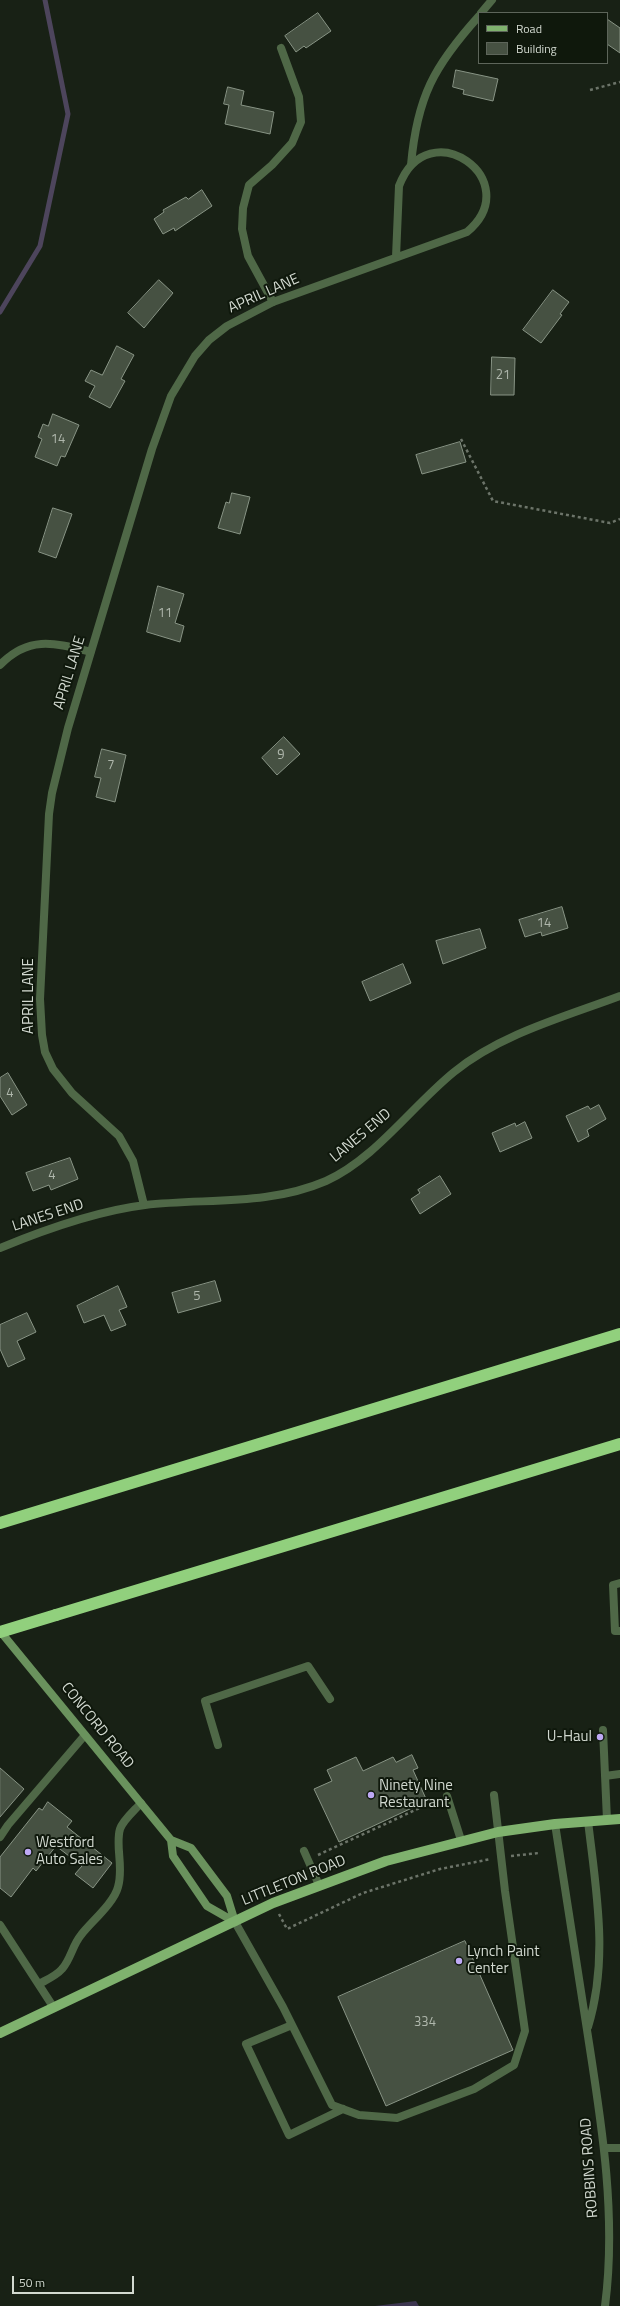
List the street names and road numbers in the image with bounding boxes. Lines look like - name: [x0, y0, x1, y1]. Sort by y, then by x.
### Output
- street label: APRIL LANE: [226, 270, 302, 318]
- street label: APRIL LANE: [50, 634, 90, 712]
- street label: APRIL LANE: [20, 958, 38, 1034]
- street label: LANES END: [327, 1105, 395, 1167]
- street label: LANES END: [10, 1196, 86, 1236]
- street label: CONCORD ROAD: [57, 1679, 137, 1773]
- street label: LITTLETON ROAD: [239, 1852, 349, 1910]
- street label: ROBBINS ROAD: [578, 2117, 602, 2219]

